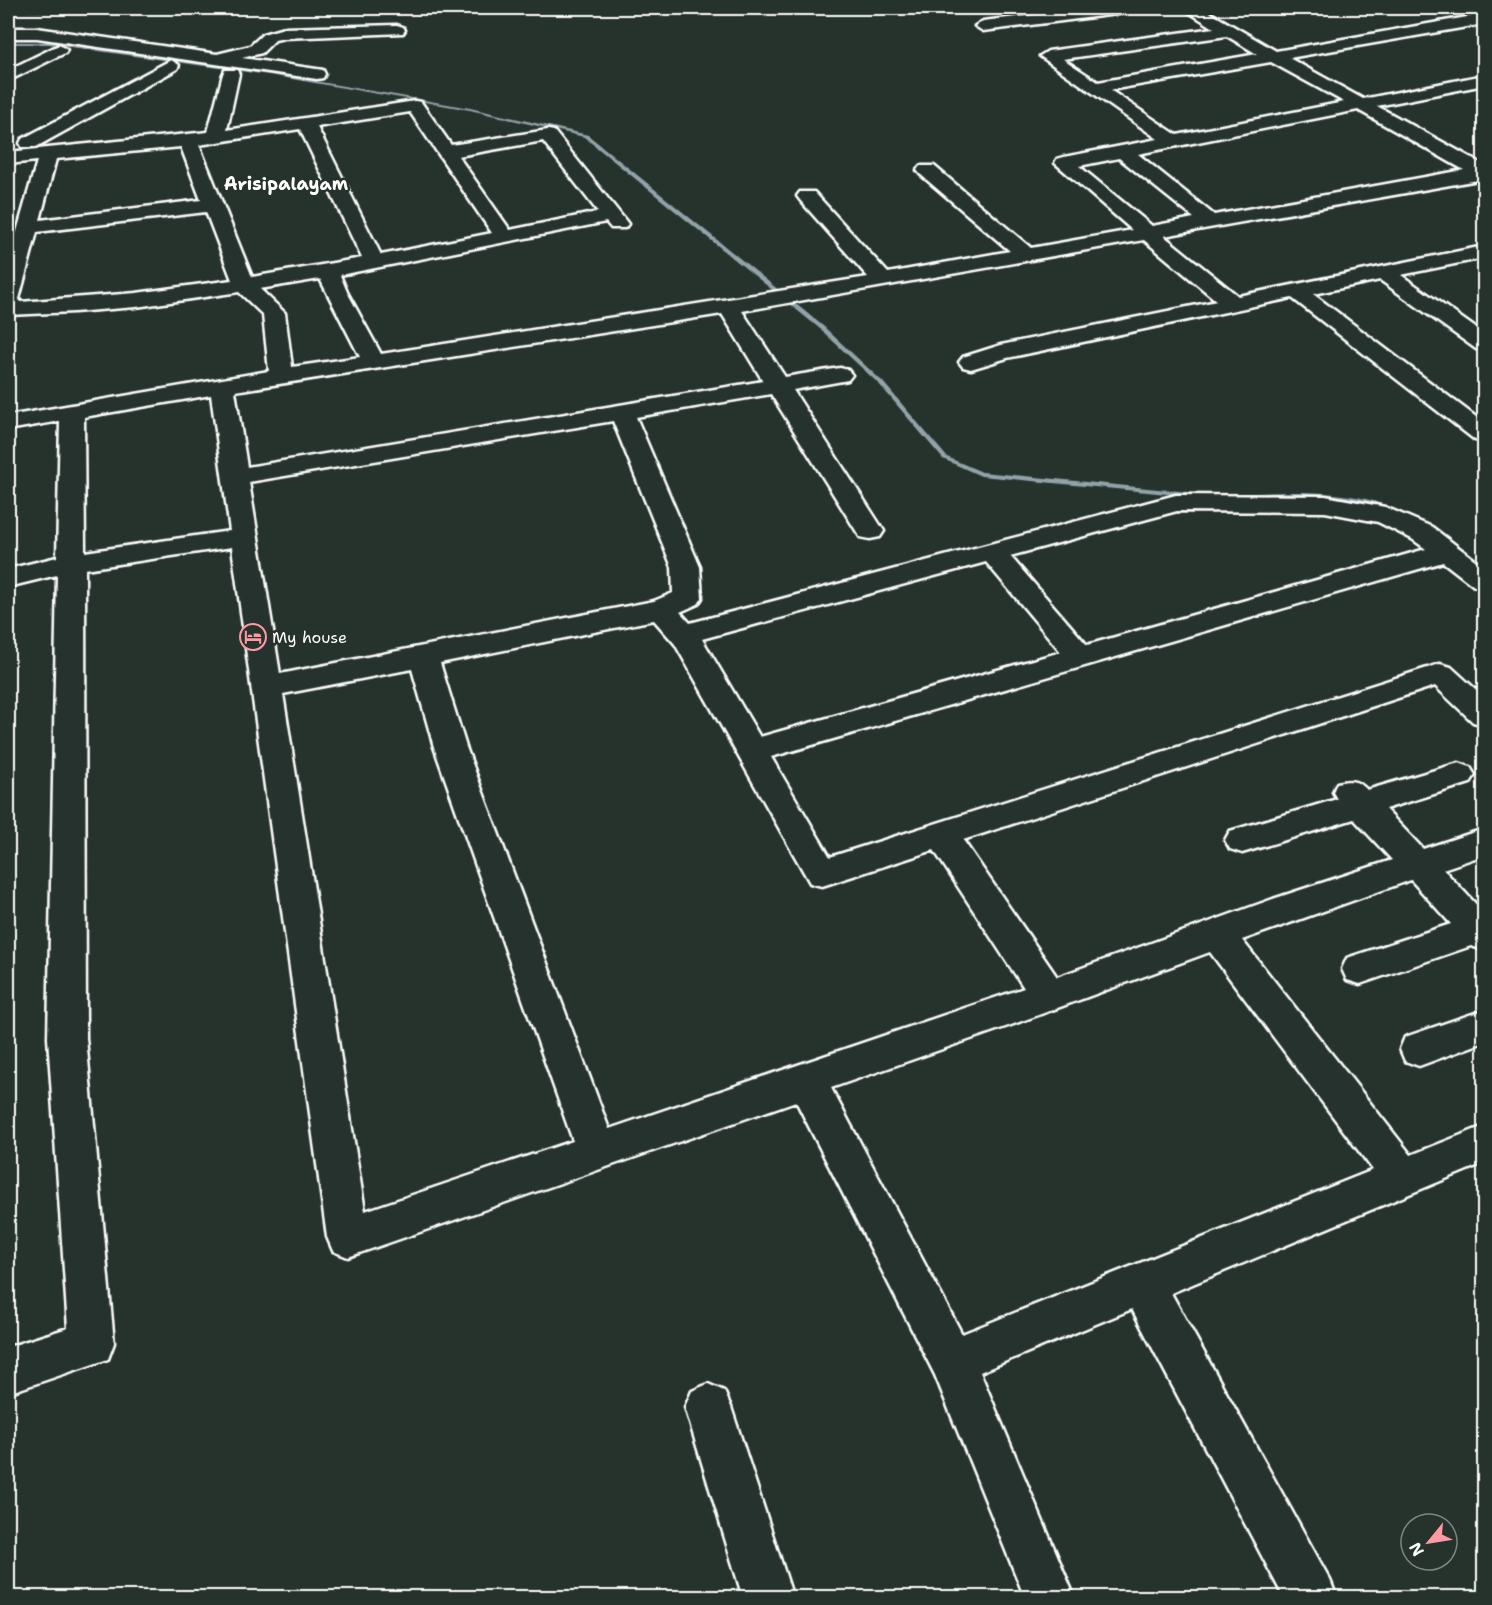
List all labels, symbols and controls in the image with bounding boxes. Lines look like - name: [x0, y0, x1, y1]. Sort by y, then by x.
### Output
- district label: Arisipalayam: [224, 172, 349, 196]
- hotel icon: My house: [238, 622, 268, 652]
- place label: My house: [272, 627, 347, 648]
- north arrow: [1399, 1512, 1459, 1572]
- text: N: [1404, 1539, 1429, 1560]

